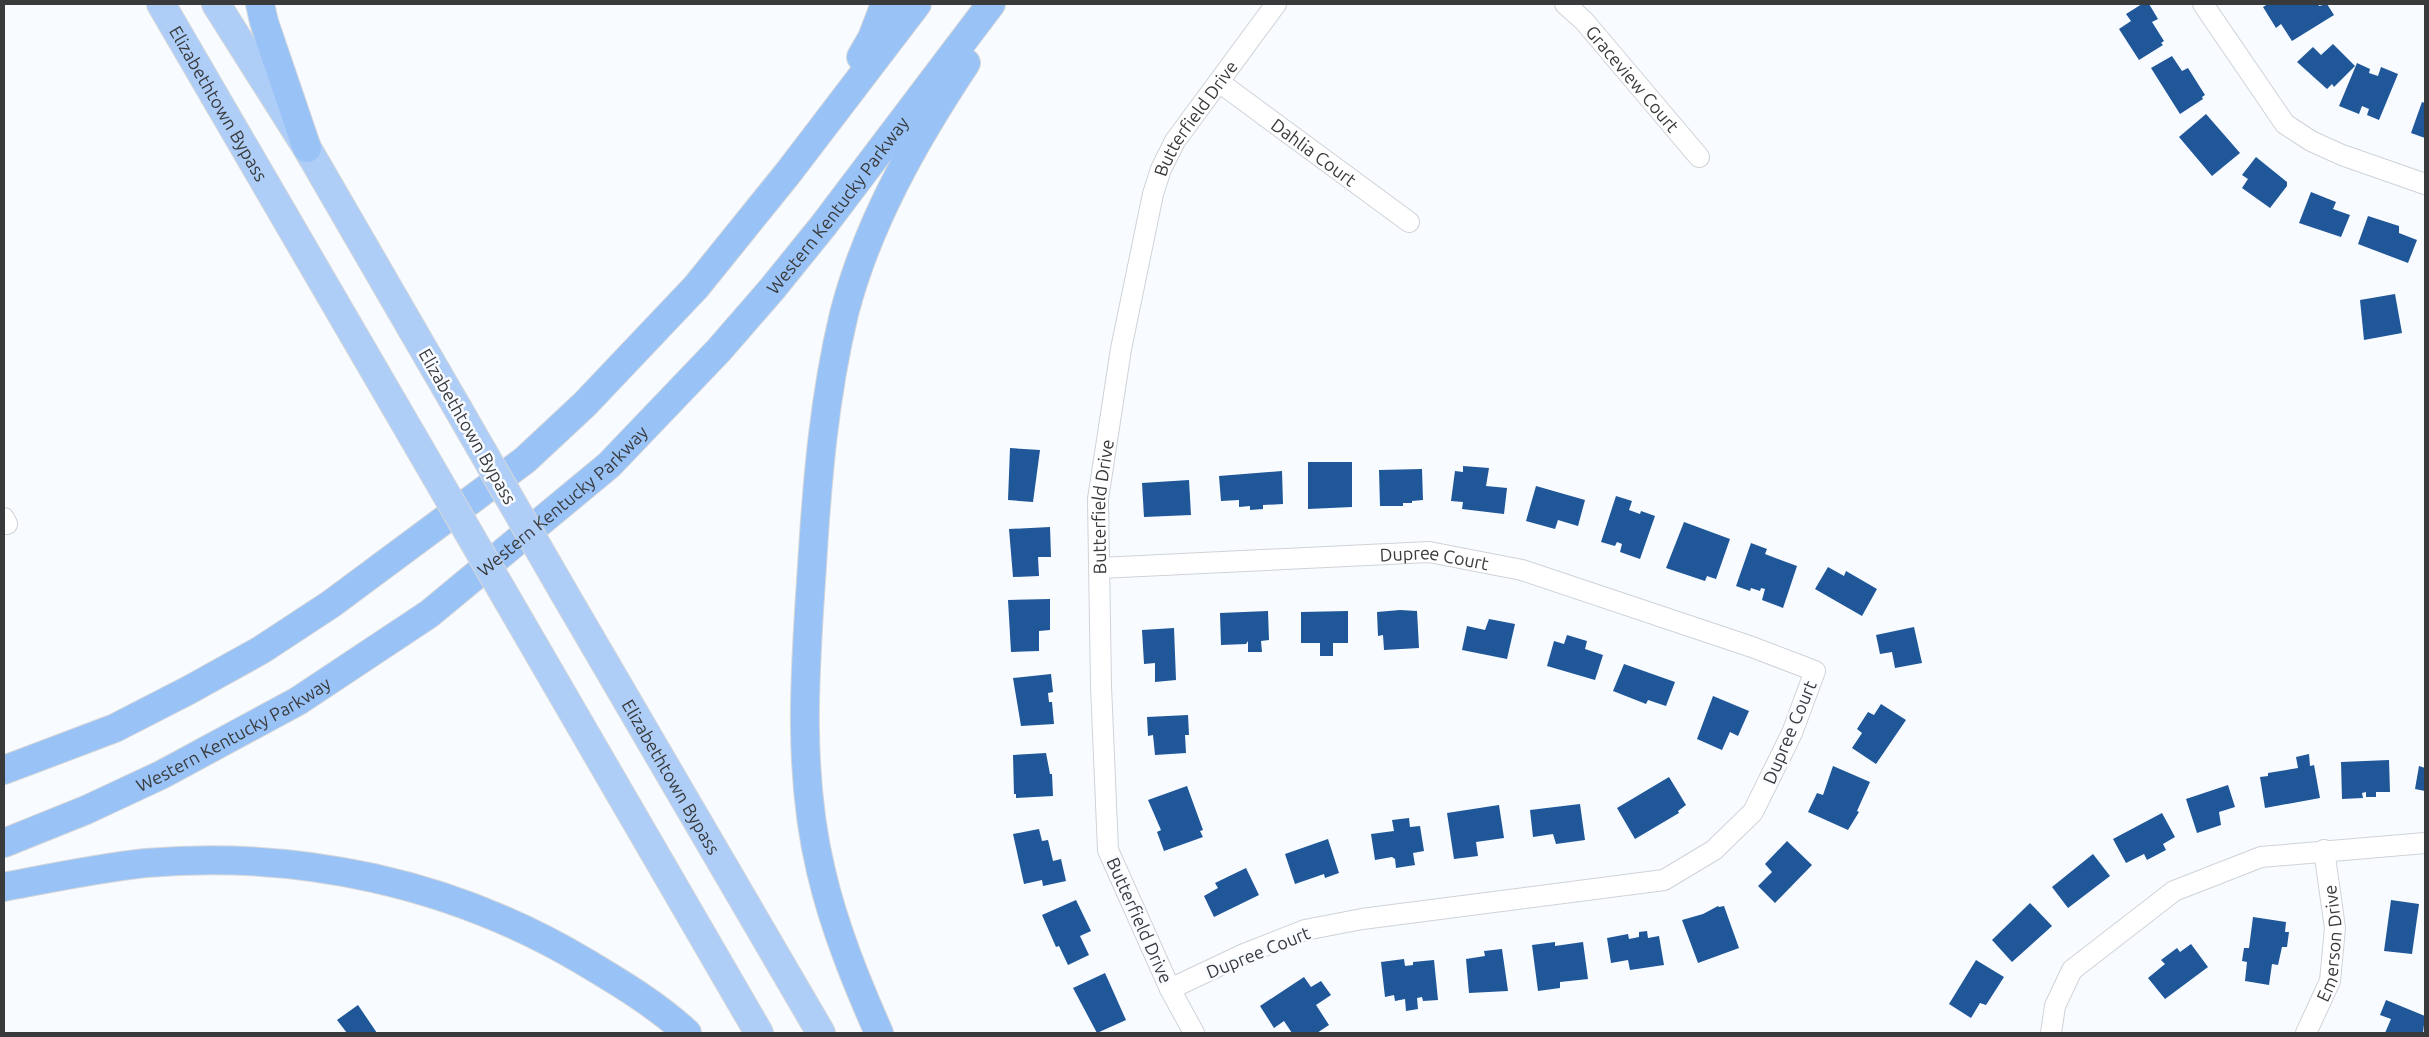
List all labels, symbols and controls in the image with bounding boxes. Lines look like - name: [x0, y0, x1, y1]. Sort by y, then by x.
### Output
- street label: Graceview Court: [1582, 21, 1683, 136]
- street label: Elizabethtown Bypass: [166, 22, 272, 185]
- street label: Butterfield Drive: [1149, 56, 1241, 178]
- street label: Western Kentucky Parkway: [762, 112, 912, 298]
- street label: Dahlia Court: [1268, 114, 1360, 190]
- street label: Elizabethtown Bypass: [415, 345, 521, 507]
- street label: Western Kentucky Parkway: [473, 421, 651, 580]
- street label: Butterfield Drive: [1088, 438, 1117, 575]
- street label: Dupree Court: [1379, 542, 1490, 573]
- street label: Western Kentucky Parkway: [133, 672, 334, 795]
- street label: Dupree Court: [1758, 677, 1820, 787]
- street label: Elizabethtown Bypass: [618, 696, 724, 858]
- street label: Butterfield Drive: [1103, 854, 1177, 986]
- street label: Emerson Drive: [2312, 884, 2345, 1004]
- street label: Dupree Court: [1203, 922, 1313, 982]

